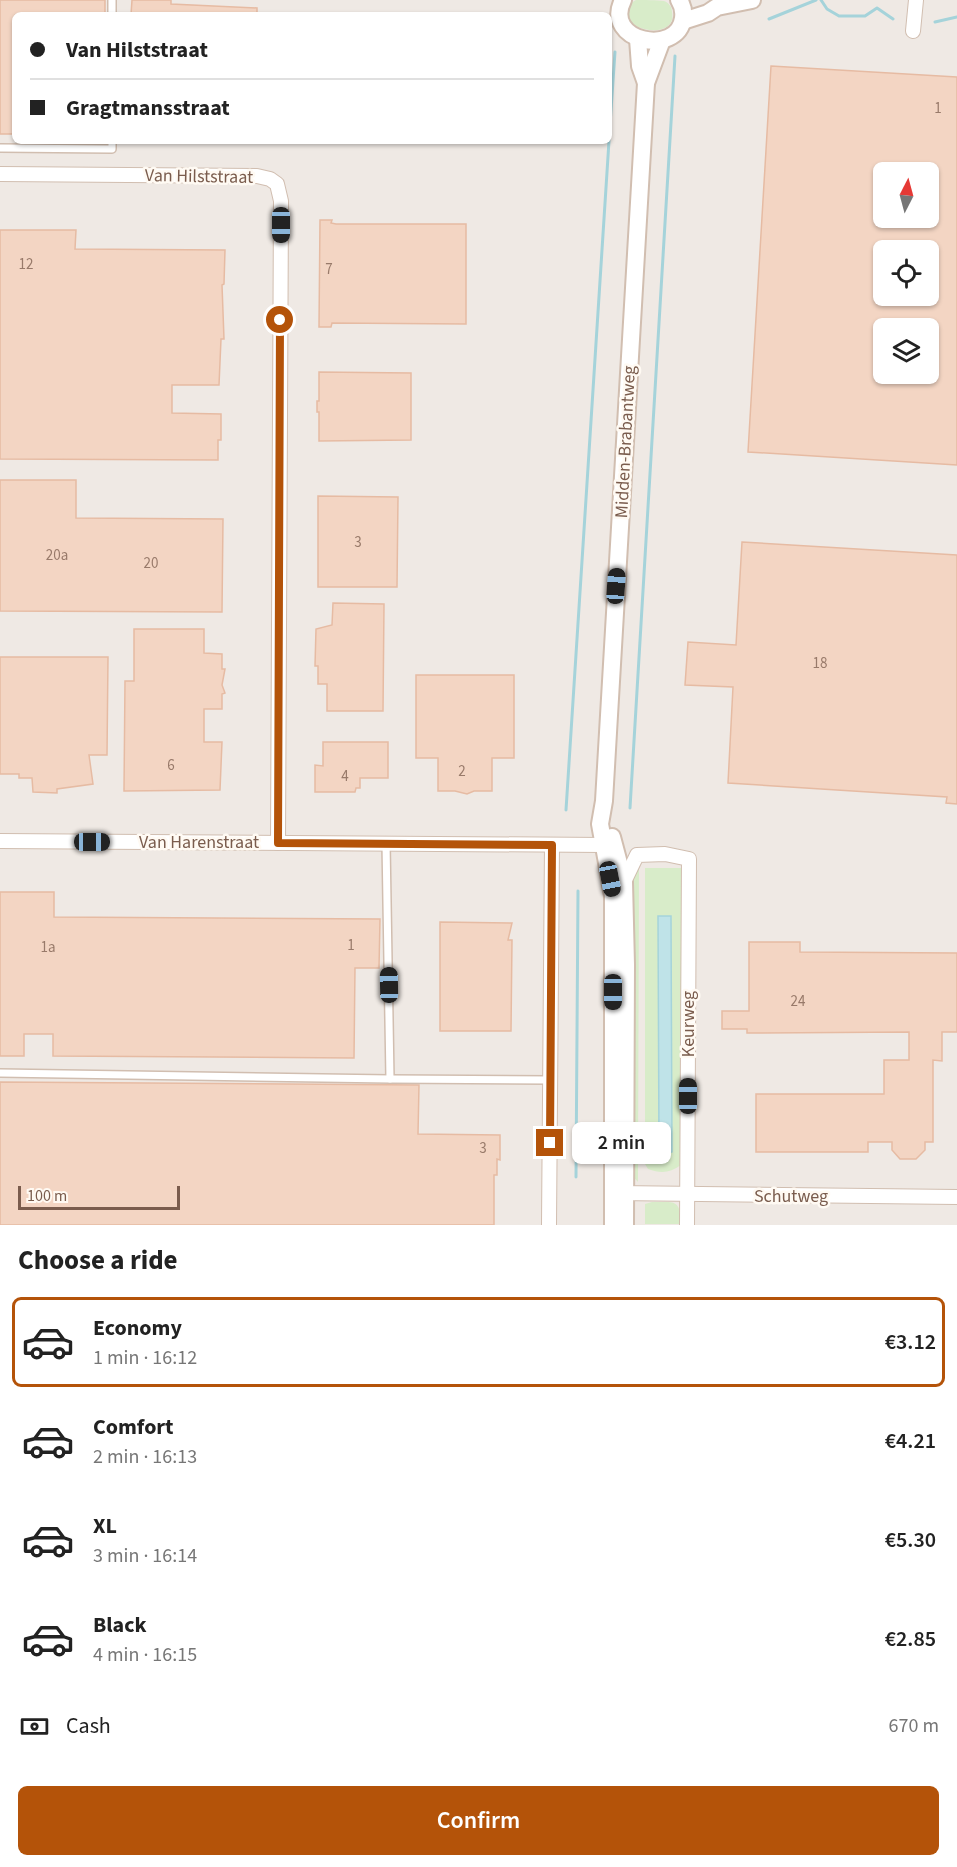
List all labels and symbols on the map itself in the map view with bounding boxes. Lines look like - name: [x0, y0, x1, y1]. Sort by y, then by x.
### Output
- house number: 1: [934, 98, 942, 119]
- north arrow: [873, 162, 939, 228]
- street label: Van Hilststraat: [145, 163, 253, 190]
- car: [272, 207, 290, 243]
- house number: 12: [19, 254, 33, 275]
- house number: 7: [325, 259, 333, 280]
- route start: [266, 306, 293, 333]
- street label: Midden-Brabantweg: [609, 365, 642, 519]
- house number: 3: [354, 532, 362, 553]
- house number: 20a: [46, 545, 68, 566]
- house number: 20: [144, 553, 158, 574]
- car: [606, 567, 626, 605]
- house number: 18: [813, 653, 827, 674]
- house number: 6: [167, 755, 175, 776]
- house number: 2: [458, 761, 466, 782]
- house number: 4: [341, 766, 349, 787]
- street label: Van Harenstraat: [139, 830, 259, 855]
- car: [74, 833, 110, 851]
- car: [598, 860, 622, 898]
- house number: 1: [347, 935, 355, 956]
- house number: 1a: [40, 937, 56, 958]
- car: [380, 967, 398, 1003]
- car: [604, 974, 622, 1010]
- street label: Keurweg: [676, 991, 701, 1057]
- house number: 24: [791, 991, 806, 1012]
- car: [679, 1078, 697, 1114]
- callout: 2 min: [571, 1122, 670, 1164]
- route end: [536, 1129, 563, 1156]
- house number: 3: [479, 1138, 487, 1159]
- scale bar: [18, 1183, 180, 1210]
- street label: Schutweg: [754, 1184, 828, 1209]

